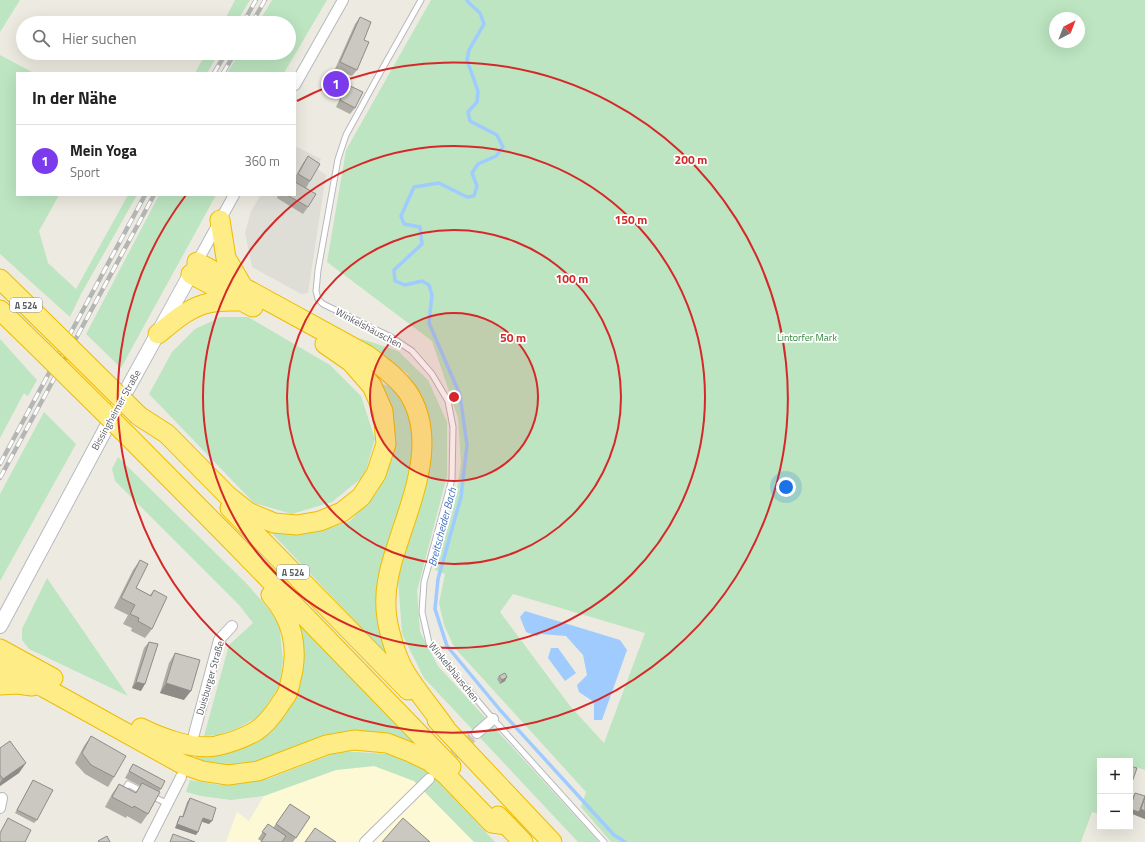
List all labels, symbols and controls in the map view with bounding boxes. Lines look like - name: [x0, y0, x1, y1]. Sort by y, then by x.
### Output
- north arrow: [1049, 12, 1085, 48]
- search box: [16, 16, 296, 60]
- icon: search: [30, 27, 52, 49]
- text: Hier suchen: [62, 27, 137, 50]
- pin: 1: [323, 69, 349, 99]
- text: In der Nähe: [32, 85, 117, 111]
- text: Mein Yoga: [70, 139, 137, 162]
- text: 200 m: [675, 150, 707, 169]
- text: 1: [41, 151, 49, 171]
- text: 360 m: [244, 151, 280, 171]
- text: Sport: [70, 162, 100, 182]
- text: 150 m: [615, 210, 647, 229]
- text: 100 m: [556, 269, 588, 288]
- road number: A 524: [10, 298, 42, 312]
- street label: Winkelshäuschen: [333, 304, 405, 352]
- text: 50 m: [500, 328, 526, 347]
- park label: Lintorfer Mark: [777, 330, 837, 345]
- street label: Bissingheimer Straße: [88, 367, 144, 453]
- centre of rings: [447, 390, 461, 404]
- your location: [776, 477, 796, 497]
- water label: Breitscheider Bach: [424, 485, 460, 568]
- road number: A 524: [277, 565, 309, 579]
- street label: Duisburger Straße: [192, 639, 228, 717]
- street label: Winkelshäuschen: [425, 639, 483, 705]
- map controls: [1097, 758, 1133, 830]
- button: +: [1097, 758, 1133, 794]
- button: −: [1097, 794, 1133, 830]

